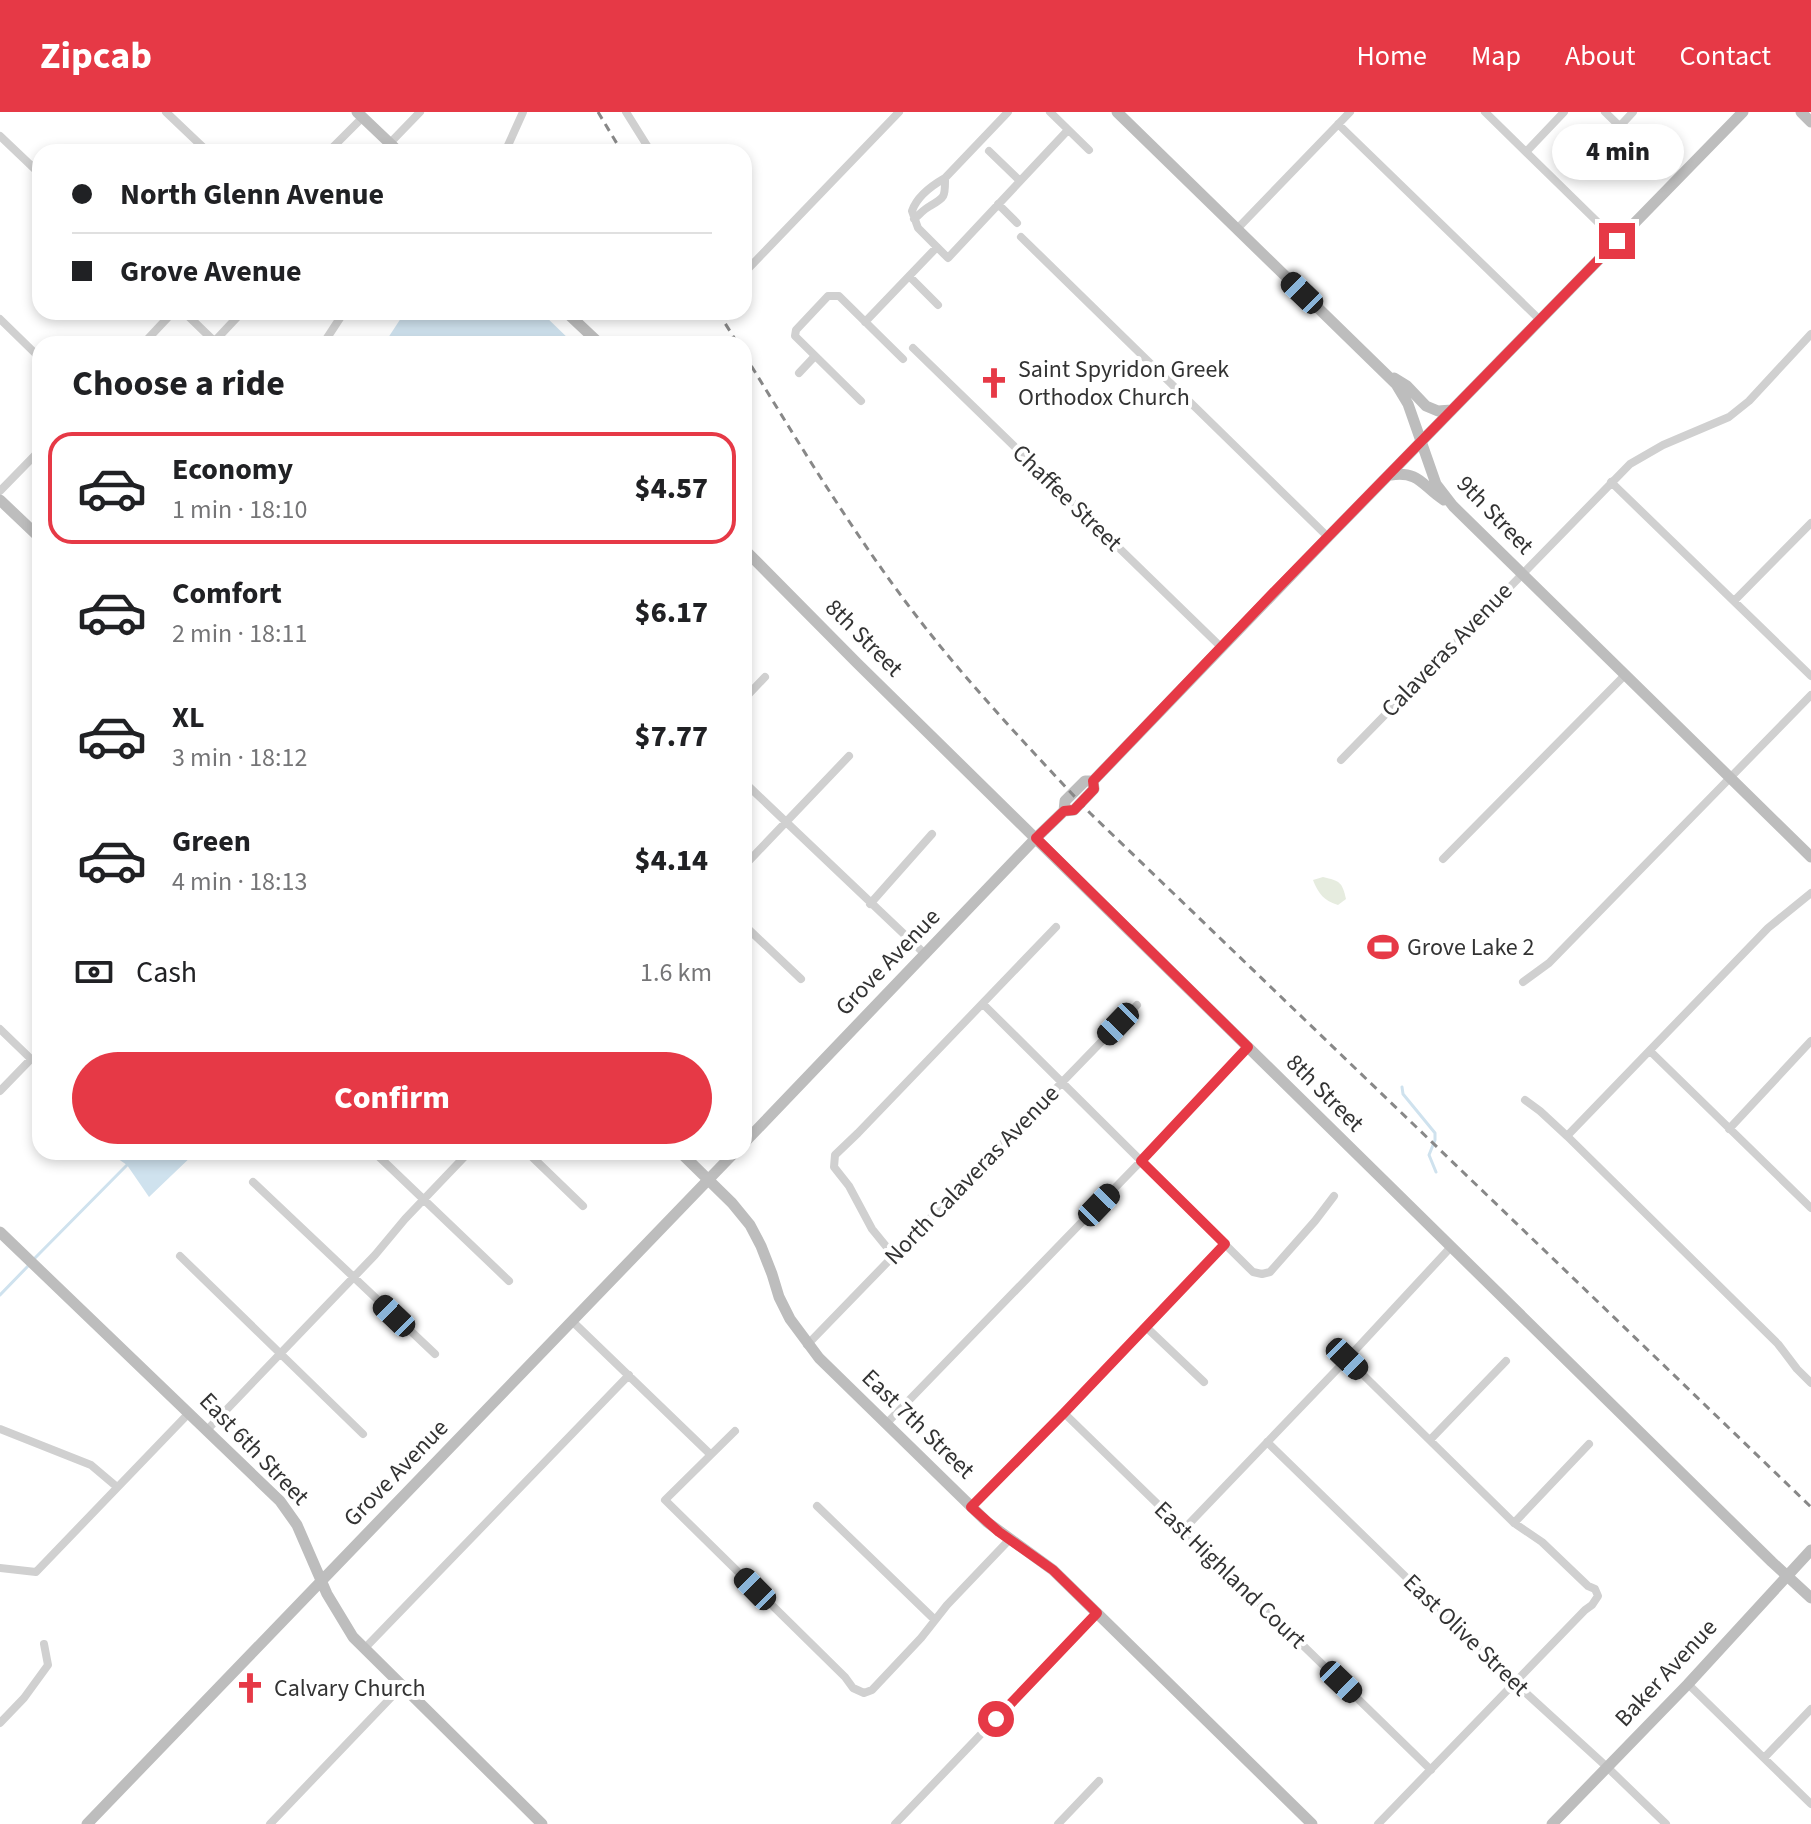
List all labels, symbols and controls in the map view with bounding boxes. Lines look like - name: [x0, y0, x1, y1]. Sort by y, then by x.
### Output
- text: Zipcab: [40, 29, 152, 83]
- text: Home: [1356, 36, 1427, 76]
- text: Map: [1471, 36, 1521, 76]
- text: About: [1565, 36, 1636, 76]
- text: Contact: [1680, 36, 1771, 76]
- callout: 4 min: [1551, 125, 1683, 181]
- text: 4 min: [1586, 133, 1650, 170]
- text: North Glenn Avenue: [120, 173, 384, 216]
- route end: [1599, 223, 1635, 259]
- text: Grove Avenue: [120, 250, 302, 293]
- car: [1276, 268, 1328, 318]
- place label: Saint Spyridon Greek Orthodox Church: [1018, 352, 1229, 415]
- text: Choose a ride: [72, 358, 285, 409]
- church icon: Saint Spyridon Greek Orthodox Church: [977, 366, 1011, 400]
- street label: Chaffee Street: [1004, 436, 1130, 560]
- text: Economy: [172, 448, 293, 491]
- icon: car: [76, 452, 148, 524]
- text: $4.57: [635, 467, 708, 510]
- street label: 9th Street: [1448, 468, 1542, 562]
- text: 1 min · 18:10: [172, 491, 307, 528]
- text: Comfort: [172, 572, 282, 615]
- street label: Calaveras Avenue: [1373, 575, 1521, 725]
- icon: car: [76, 576, 148, 648]
- text: $6.17: [635, 591, 708, 634]
- street label: 8th Street: [817, 591, 911, 685]
- text: 2 min · 18:11: [172, 615, 307, 652]
- text: XL: [172, 696, 205, 739]
- icon: car: [76, 700, 148, 772]
- text: $7.77: [635, 715, 708, 758]
- text: 3 min · 18:12: [172, 739, 307, 776]
- text: Green: [172, 820, 251, 863]
- icon: car: [76, 824, 148, 896]
- text: $4.14: [635, 839, 708, 882]
- text: 4 min · 18:13: [172, 863, 307, 900]
- street label: Grove Avenue: [828, 900, 948, 1024]
- sports icon: Grove Lake 2: [1366, 930, 1400, 964]
- place label: Grove Lake 2: [1407, 930, 1534, 965]
- icon: cash: [72, 950, 116, 994]
- text: Cash: [136, 951, 197, 994]
- text: 1.6 km: [640, 954, 712, 991]
- car: [1093, 998, 1143, 1050]
- street label: 8th Street: [1278, 1046, 1372, 1140]
- button: Confirm: [72, 1052, 712, 1144]
- street label: North Calaveras Avenue: [877, 1077, 1067, 1273]
- car: [1074, 1179, 1124, 1231]
- car: [368, 1291, 420, 1341]
- car: [1321, 1334, 1373, 1384]
- street label: East 7th Street: [854, 1361, 982, 1487]
- street label: East 6th Street: [191, 1385, 317, 1513]
- street label: Grove Avenue: [336, 1411, 456, 1535]
- street label: East Highland Court: [1146, 1493, 1314, 1657]
- car: [730, 1564, 780, 1614]
- street label: East Olive Street: [1395, 1566, 1537, 1704]
- street label: Baker Avenue: [1607, 1611, 1725, 1735]
- car: [1315, 1657, 1367, 1707]
- church icon: Calvary Church: [233, 1671, 267, 1705]
- place label: Calvary Church: [274, 1671, 426, 1706]
- route start: [978, 1701, 1014, 1737]

